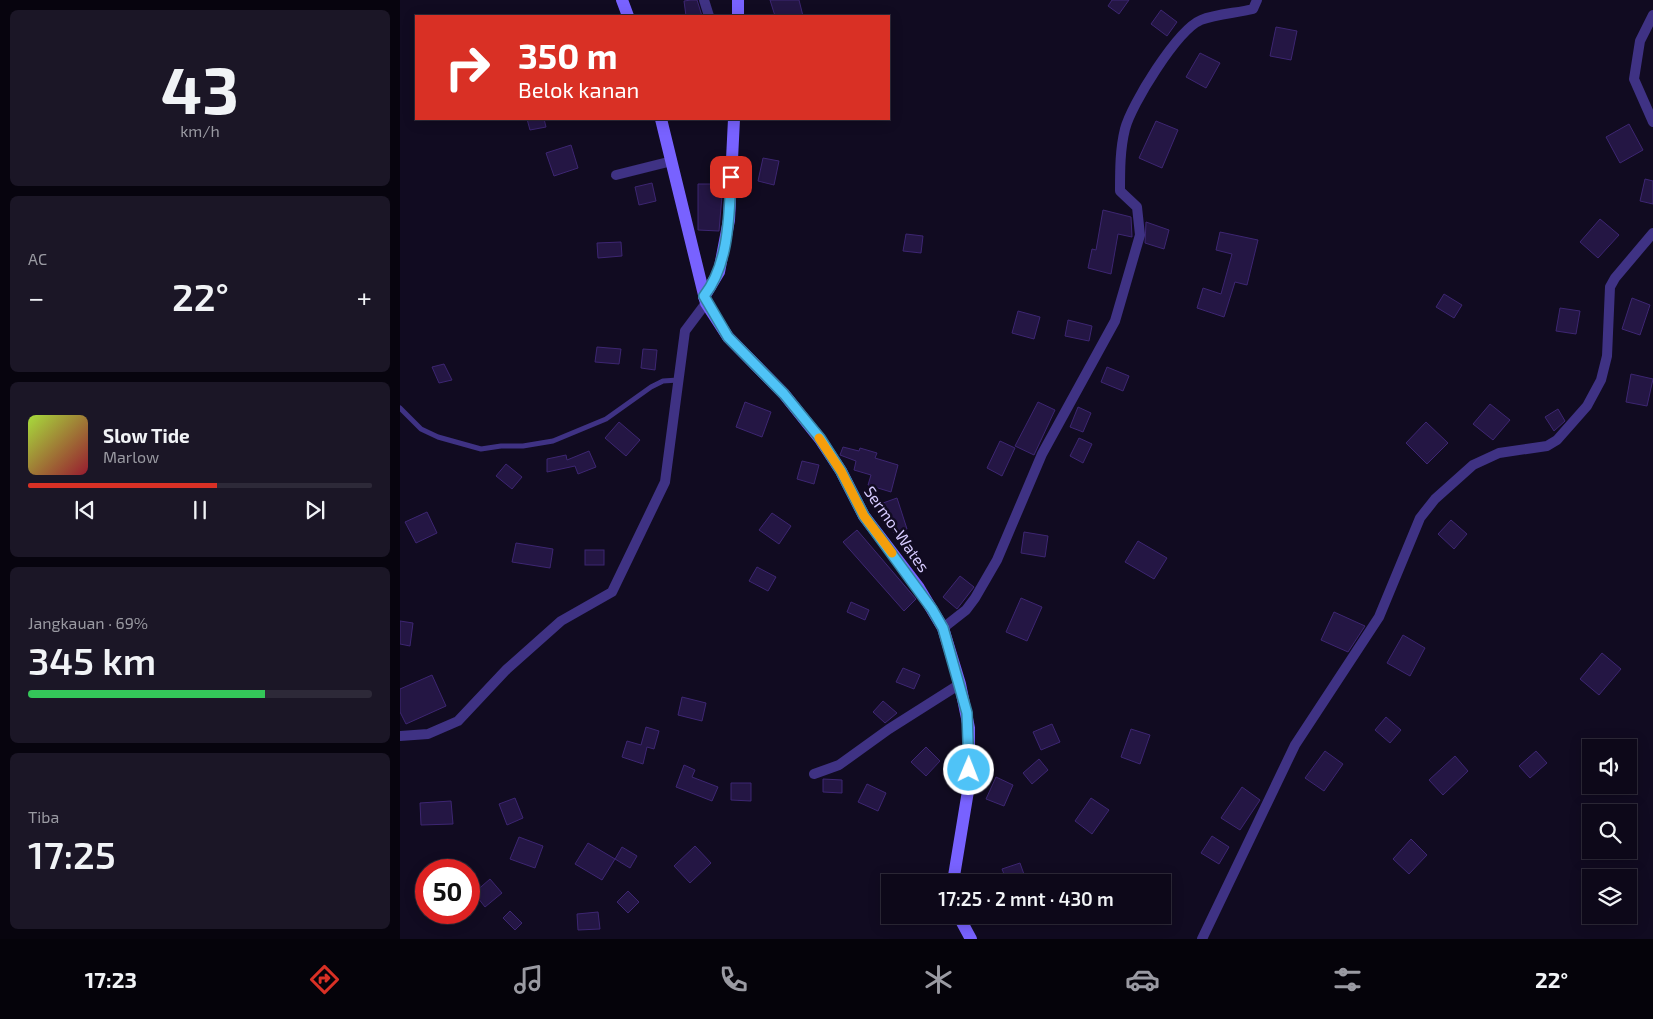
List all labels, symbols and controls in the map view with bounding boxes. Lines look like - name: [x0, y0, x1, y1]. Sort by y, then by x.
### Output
- text: 350 m: [518, 34, 618, 76]
- icon: right: [435, 35, 500, 100]
- text: 43: [161, 49, 239, 127]
- text: Belok kanan: [518, 76, 639, 102]
- text: km/h: [180, 121, 220, 140]
- pin: [710, 156, 752, 198]
- icon: arrive: [717, 163, 745, 191]
- text: AC: [28, 249, 47, 268]
- text: 22°: [172, 273, 229, 319]
- text: −: [28, 280, 44, 314]
- text: +: [357, 280, 372, 314]
- text: Slow Tide: [103, 424, 190, 447]
- text: Marlow: [103, 447, 159, 466]
- street label: Sermo-Wates: [861, 482, 934, 575]
- icon: previous: [71, 496, 99, 524]
- icon: pause: [186, 496, 214, 524]
- icon: next: [301, 496, 329, 524]
- text: Jangkauan · 69%: [28, 613, 148, 632]
- text: 345 km: [28, 637, 156, 683]
- map controls: [1582, 739, 1637, 924]
- button: sound: [1582, 739, 1637, 794]
- position arrow: [942, 743, 994, 795]
- button: search: [1582, 804, 1637, 859]
- text: Tiba: [28, 807, 59, 826]
- text: 17:25: [28, 831, 116, 877]
- speed limit sign: 50: [415, 859, 480, 924]
- button: layers: [1582, 869, 1637, 924]
- text: 17:25 · 2 mnt · 430 m: [938, 887, 1114, 910]
- icon: directions: [307, 962, 342, 997]
- icon: music: [511, 962, 546, 997]
- icon: phone: [716, 962, 751, 997]
- icon: climate: [921, 962, 956, 997]
- icon: car: [1125, 962, 1160, 997]
- icon: filters: [1330, 962, 1365, 997]
- text: 17:23: [85, 966, 137, 992]
- text: 22°: [1535, 966, 1568, 992]

